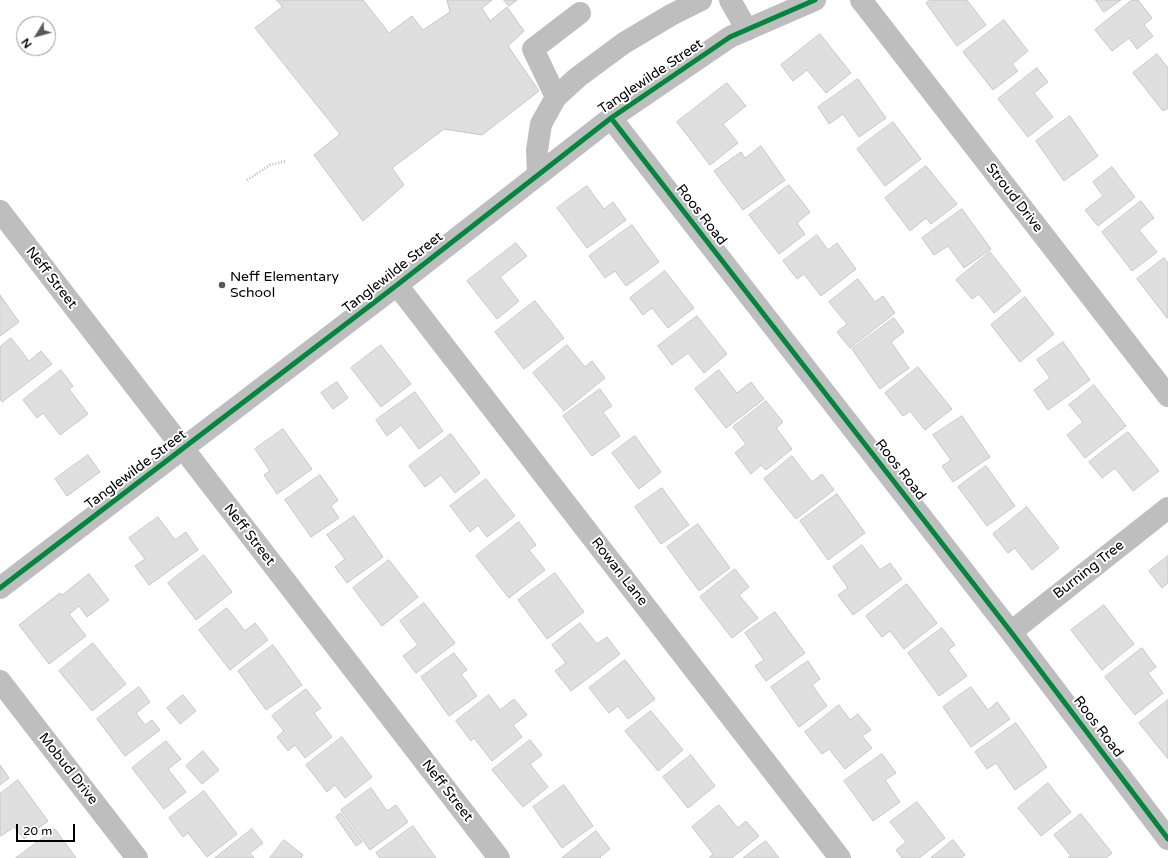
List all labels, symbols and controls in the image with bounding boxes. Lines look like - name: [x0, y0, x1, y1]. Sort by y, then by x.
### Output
- north arrow: [16, 16, 56, 56]
- text: N: [19, 35, 35, 50]
- street label: Tanglewilde Street: [596, 36, 706, 118]
- street label: Stroud Drive: [982, 160, 1046, 236]
- street label: Roos Road: [672, 181, 730, 249]
- street label: Tanglewilde Street: [340, 229, 446, 317]
- street label: Neff Street: [22, 244, 80, 312]
- place label: Neff Elementary School: [230, 269, 339, 302]
- marker: Neff Elementary School: [217, 280, 227, 290]
- street label: Tanglewilde Street: [82, 426, 190, 514]
- street label: Roos Road: [871, 436, 929, 504]
- street label: Neff Street: [220, 501, 278, 569]
- street label: Rowan Lane: [587, 535, 651, 609]
- street label: Burning Tree: [1050, 537, 1128, 603]
- street label: Roos Road: [1069, 693, 1127, 761]
- street label: Mobud Drive: [35, 730, 101, 808]
- street label: Neff Street: [418, 757, 476, 825]
- scale bar: [18, 816, 77, 842]
- text: 20 m: [23, 824, 52, 838]

